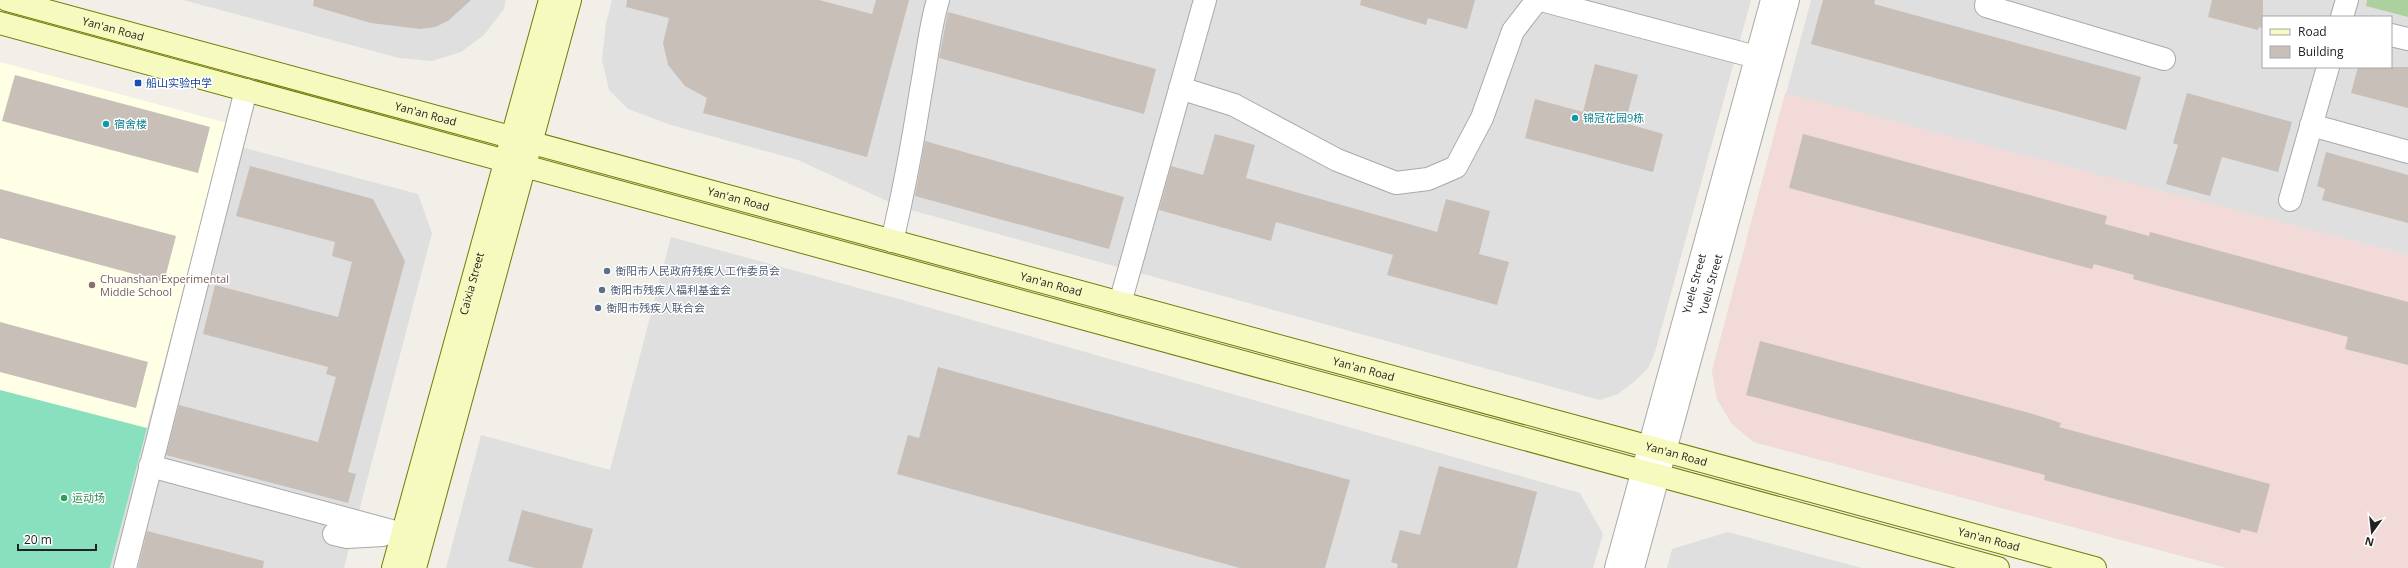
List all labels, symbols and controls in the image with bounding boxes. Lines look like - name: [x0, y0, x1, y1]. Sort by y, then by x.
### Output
- street label: Yan'an Road: [81, 13, 146, 44]
- legend: [2262, 16, 2392, 68]
- text: Road: [2298, 23, 2327, 40]
- text: Building: [2298, 43, 2344, 60]
- place label: 船山实验中学: [146, 75, 212, 90]
- marker: 船山实验中学: [133, 78, 143, 88]
- street label: Yan'an Road: [393, 98, 459, 129]
- place label: 锦冠花园9栋: [1583, 110, 1644, 125]
- marker: 锦冠花园9栋: [1570, 113, 1580, 123]
- place label: 宿舍楼: [114, 116, 147, 131]
- marker: 宿舍楼: [101, 119, 111, 129]
- street label: Yan'an Road: [706, 183, 771, 214]
- street label: Caixia Street: [455, 251, 487, 316]
- street label: Yuele Street: [1678, 252, 1709, 315]
- street label: Yuelu Street: [1694, 252, 1725, 316]
- place label: 衡阳市人民政府残疾人工作委员会: [615, 263, 780, 278]
- marker: 衡阳市人民政府残疾人工作委员会: [602, 266, 612, 276]
- street label: Yan'an Road: [1019, 268, 1084, 299]
- place label: Chuanshan Experimental Middle School: [100, 271, 229, 299]
- marker: Chuanshan Experimental Middle School: [87, 280, 97, 290]
- place label: 衡阳市残疾人福利基金会: [610, 282, 731, 297]
- marker: 衡阳市残疾人福利基金会: [597, 285, 607, 295]
- place label: 衡阳市残疾人联合会: [606, 300, 705, 315]
- marker: 衡阳市残疾人联合会: [593, 303, 603, 313]
- street label: Yan'an Road: [1331, 353, 1396, 384]
- street label: Yan'an Road: [1644, 438, 1709, 469]
- place label: 运动场: [72, 490, 105, 505]
- marker: 运动场: [59, 493, 69, 503]
- north arrow: [2352, 512, 2392, 552]
- street label: Yan'an Road: [1957, 523, 2022, 554]
- scale bar: [18, 526, 96, 552]
- text: 20 m: [24, 531, 52, 548]
- text: N: [2363, 534, 2376, 551]

